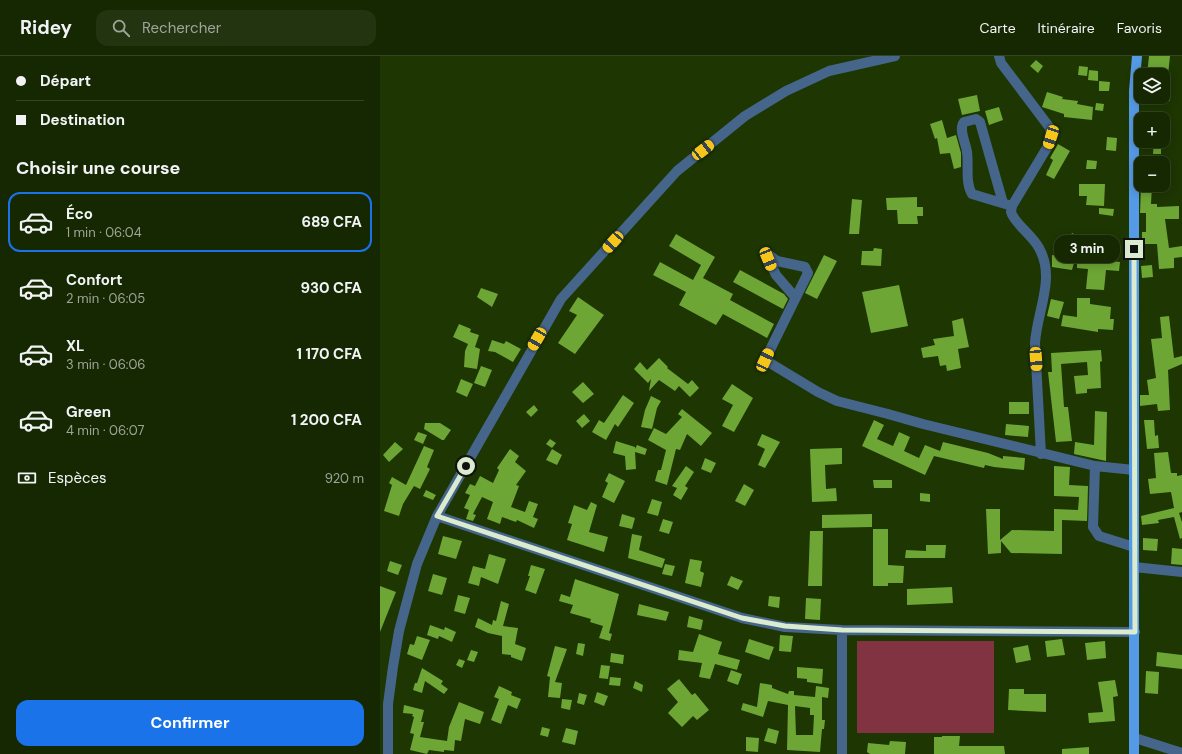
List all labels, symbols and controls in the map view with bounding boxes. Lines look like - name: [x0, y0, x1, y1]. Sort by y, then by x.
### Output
- search box: [96, 10, 376, 46]
- text: Ridey: [20, 15, 72, 40]
- icon: search: [110, 17, 132, 39]
- text: Rechercher: [142, 18, 221, 38]
- text: Carte: [980, 19, 1016, 37]
- text: Itinéraire: [1038, 19, 1095, 37]
- text: Favoris: [1117, 19, 1162, 37]
- map controls: [1134, 68, 1170, 192]
- button: layers: [1134, 68, 1170, 104]
- text: Départ: [40, 71, 91, 91]
- text: Destination: [40, 110, 125, 130]
- button: +: [1134, 112, 1170, 148]
- car: [1042, 124, 1060, 150]
- car: [690, 138, 716, 162]
- text: Choisir une course: [16, 156, 180, 180]
- button: −: [1134, 156, 1170, 192]
- icon: car: [18, 204, 54, 240]
- text: Éco: [66, 204, 93, 224]
- text: 689 CFA: [301, 212, 362, 232]
- text: 1 min · 06:04: [66, 224, 142, 241]
- car: [601, 229, 625, 255]
- callout: 3 min: [1054, 235, 1120, 263]
- text: 3 min: [1070, 240, 1104, 257]
- route end: [1125, 240, 1143, 258]
- car: [758, 246, 778, 272]
- icon: car: [18, 270, 54, 306]
- text: Confort: [66, 270, 123, 290]
- text: 930 CFA: [301, 278, 362, 298]
- text: 2 min · 06:05: [66, 290, 145, 307]
- car: [526, 326, 548, 352]
- icon: car: [18, 336, 54, 372]
- text: XL: [66, 336, 84, 356]
- text: 1 170 CFA: [297, 344, 362, 364]
- car: [754, 347, 776, 373]
- car: [1029, 347, 1043, 371]
- text: 3 min · 06:06: [66, 356, 146, 373]
- icon: car: [18, 402, 54, 438]
- text: Green: [66, 402, 111, 422]
- text: 1 200 CFA: [291, 410, 362, 430]
- text: 4 min · 06:07: [66, 422, 144, 439]
- route start: [457, 457, 475, 475]
- icon: cash: [16, 467, 38, 489]
- text: Espèces: [48, 468, 107, 488]
- text: 920 m: [325, 470, 364, 487]
- button: Confirmer: [16, 700, 364, 746]

